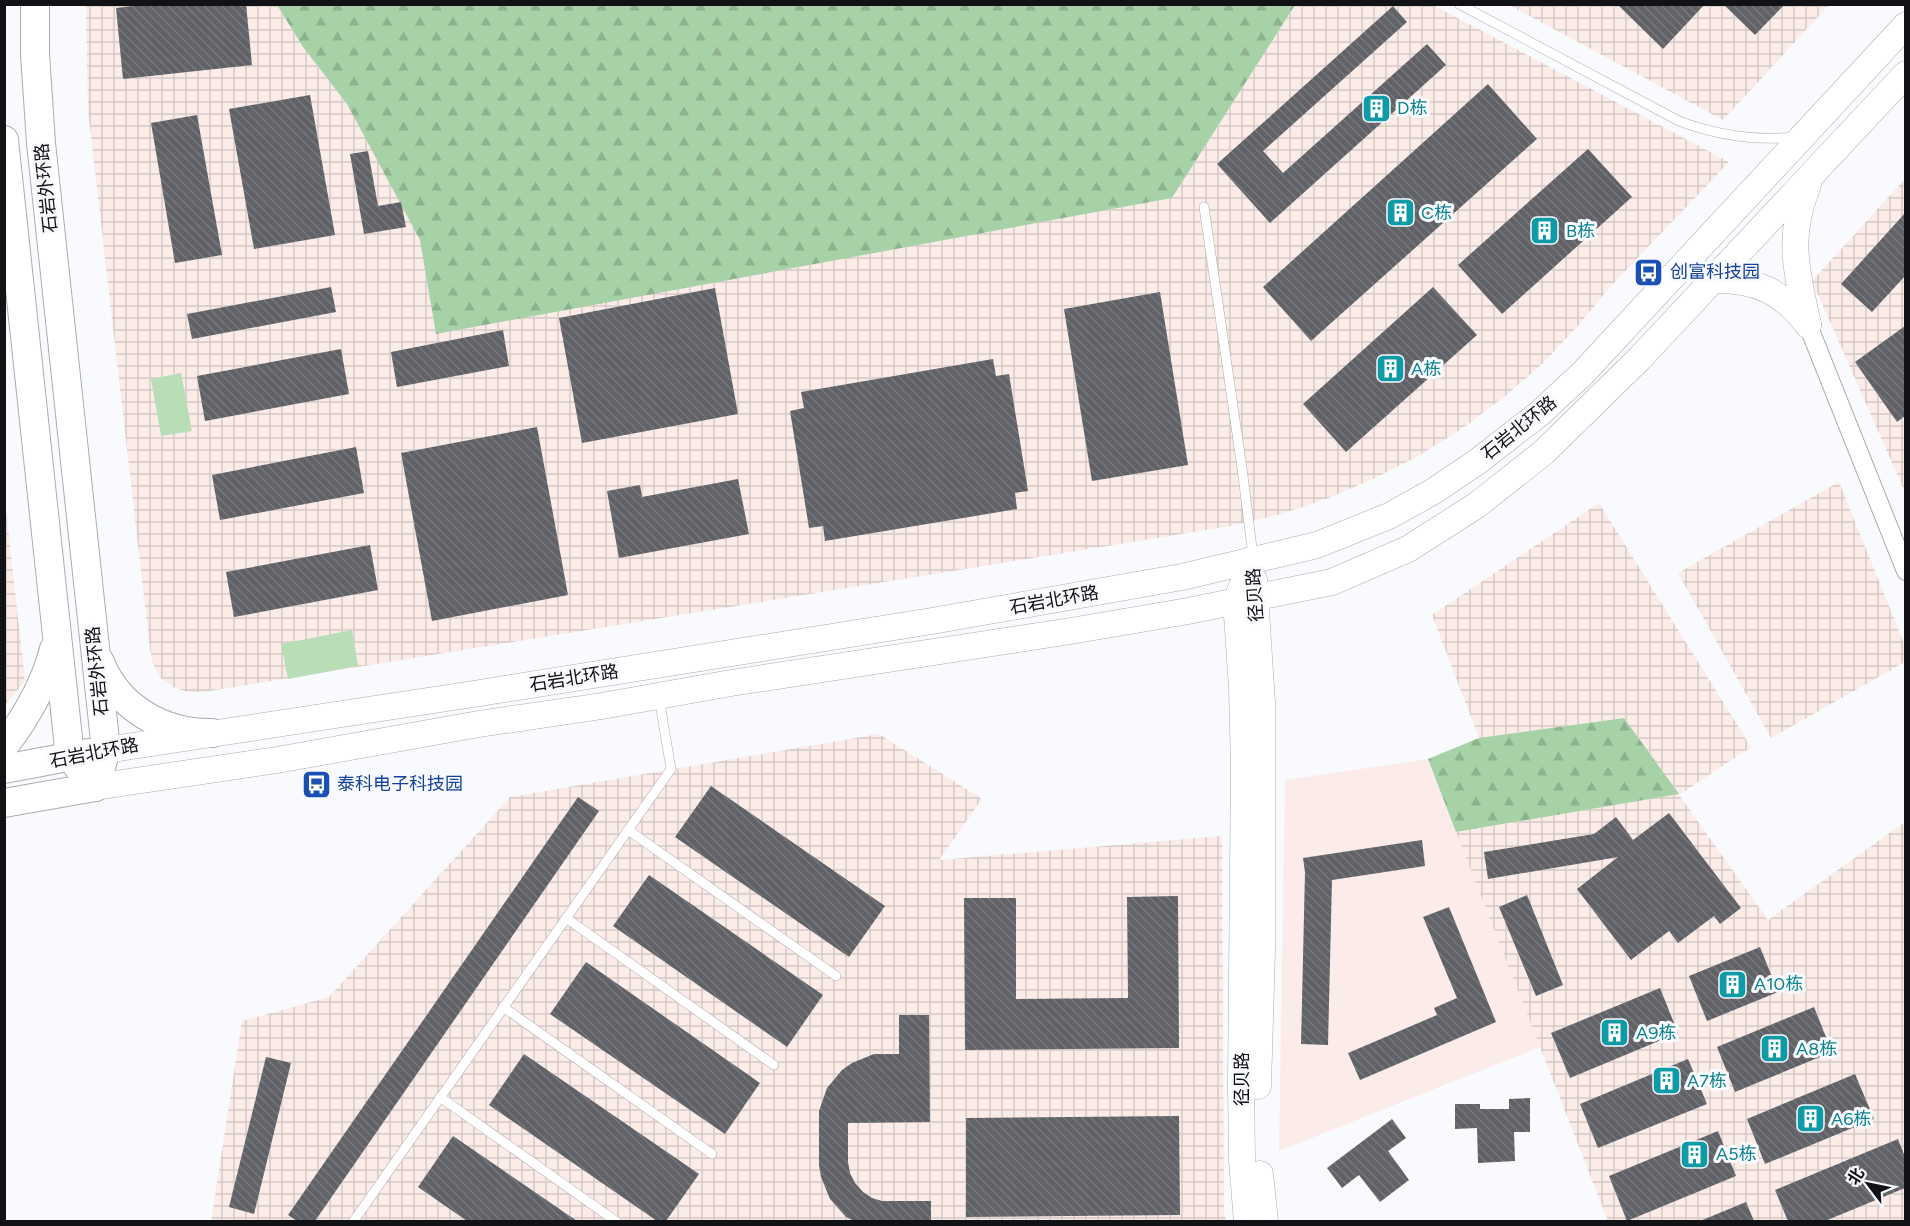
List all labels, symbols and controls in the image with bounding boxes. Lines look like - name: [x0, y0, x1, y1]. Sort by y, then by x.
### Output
- building icon: D栋: [1360, 92, 1392, 124]
- place label: D栋: [1397, 97, 1427, 119]
- street label: 石岩外环路: [30, 142, 62, 234]
- building icon: C栋: [1384, 197, 1416, 229]
- place label: C栋: [1421, 202, 1452, 224]
- building icon: B栋: [1529, 215, 1561, 247]
- place label: B栋: [1566, 220, 1595, 242]
- bus stop icon: 创富科技园: [1633, 256, 1665, 288]
- place label: 创富科技园: [1670, 261, 1760, 283]
- building icon: A栋: [1374, 353, 1406, 385]
- place label: A栋: [1411, 358, 1441, 380]
- street label: 石岩北环路: [1477, 391, 1561, 465]
- street label: 径贝路: [1242, 567, 1268, 623]
- street label: 石岩北环路: [1008, 581, 1100, 619]
- street label: 石岩外环路: [81, 625, 113, 717]
- street label: 石岩北环路: [528, 660, 620, 696]
- street label: 石岩北环路: [48, 734, 140, 772]
- bus stop icon: 泰科电子科技园: [300, 768, 332, 800]
- place label: 泰科电子科技园: [337, 773, 463, 795]
- building icon: A10栋: [1717, 968, 1749, 1000]
- place label: A10栋: [1754, 973, 1803, 995]
- building icon: A9栋: [1599, 1017, 1631, 1049]
- place label: A9栋: [1636, 1022, 1676, 1044]
- building icon: A8栋: [1759, 1033, 1791, 1065]
- place label: A8栋: [1796, 1038, 1837, 1060]
- street label: 径贝路: [1231, 1052, 1253, 1106]
- building icon: A7栋: [1650, 1065, 1682, 1097]
- place label: A7栋: [1687, 1070, 1727, 1092]
- building icon: A6栋: [1794, 1103, 1826, 1135]
- place label: A6栋: [1831, 1108, 1871, 1130]
- building icon: A5栋: [1679, 1138, 1711, 1170]
- place label: A5栋: [1716, 1143, 1757, 1165]
- north arrow: [1838, 1154, 1898, 1214]
- text: 北: [1843, 1164, 1868, 1188]

